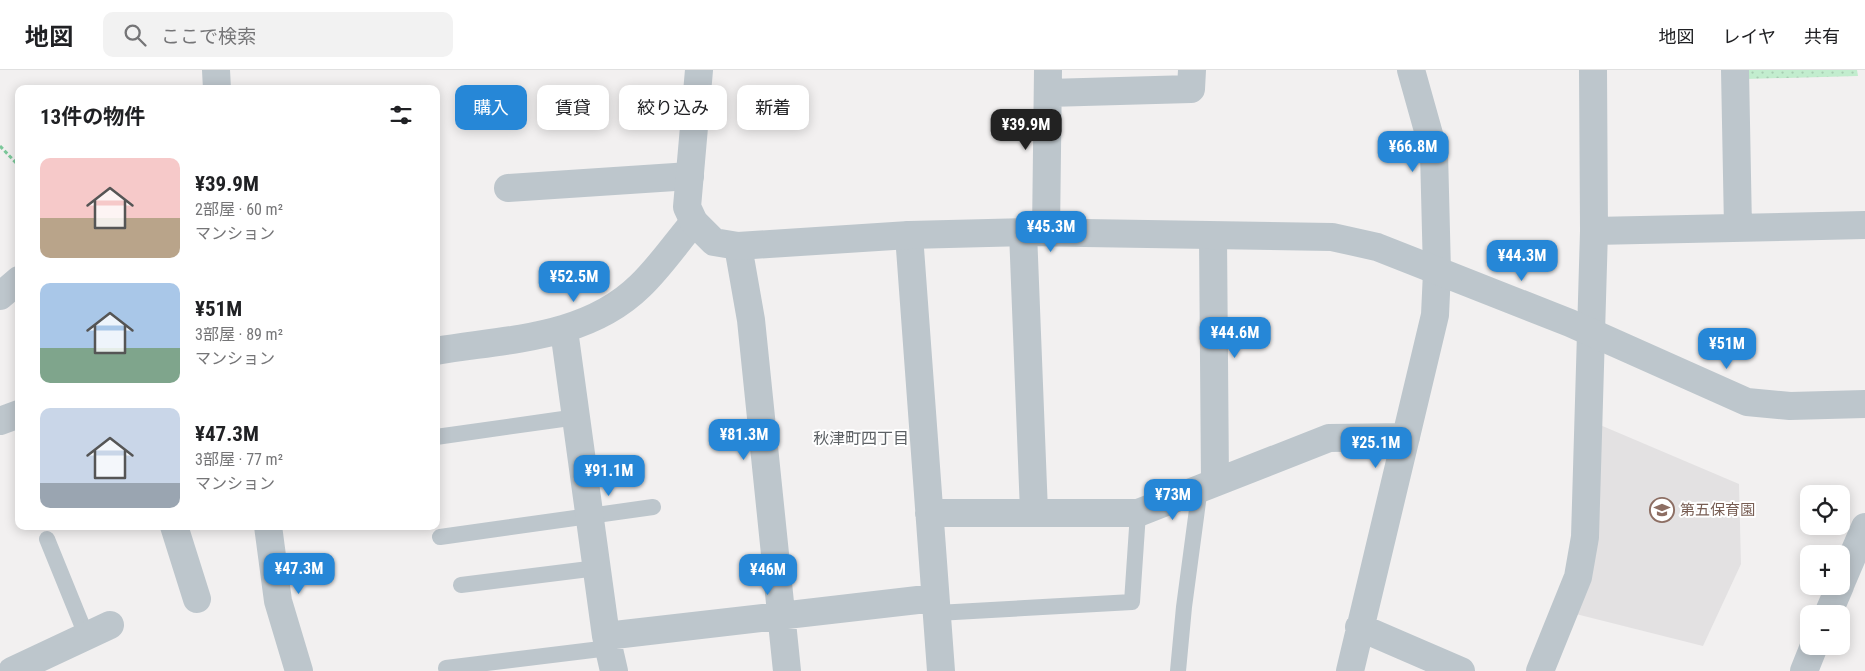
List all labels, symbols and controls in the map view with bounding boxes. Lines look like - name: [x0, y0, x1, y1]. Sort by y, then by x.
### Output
- search box: [103, 12, 453, 57]
- icon: search: [121, 21, 149, 49]
- text: 地図: [25, 23, 73, 51]
- text: ここで検索: [161, 25, 256, 48]
- text: 地図: [1659, 26, 1695, 47]
- text: レイヤ: [1723, 26, 1776, 47]
- text: 共有: [1804, 26, 1840, 47]
- chip: 購入: [455, 85, 527, 130]
- chip: 賃貸: [537, 85, 609, 130]
- chip: 絞り込み: [619, 85, 727, 130]
- chip: 新着: [737, 85, 809, 130]
- icon: filters: [387, 101, 415, 129]
- text: 13件の物件: [40, 105, 145, 129]
- pin: ¥39.9M: [985, 108, 1067, 151]
- text: ¥39.9M: [1002, 115, 1050, 134]
- pin: ¥66.8M: [1372, 131, 1454, 173]
- text: ¥66.8M: [1389, 137, 1437, 156]
- text: ¥39.9M: [195, 172, 259, 196]
- icon: home: [80, 178, 140, 238]
- text: 2部屋 · 60 m²: [195, 200, 283, 219]
- pin: ¥45.3M: [1010, 210, 1092, 253]
- text: ¥45.3M: [1027, 217, 1075, 236]
- text: マンション: [195, 224, 275, 243]
- pin: ¥44.3M: [1481, 240, 1563, 282]
- text: ¥44.3M: [1498, 246, 1546, 265]
- pin: ¥52.5M: [533, 260, 615, 303]
- text: ¥52.5M: [550, 267, 598, 286]
- text: ¥51M: [195, 297, 242, 321]
- icon: home: [80, 303, 140, 363]
- pin: ¥44.6M: [1194, 316, 1276, 359]
- text: ¥44.6M: [1211, 323, 1259, 342]
- text: 3部屋 · 89 m²: [195, 325, 283, 344]
- pin: ¥51M: [1697, 328, 1757, 370]
- text: ¥51M: [1709, 334, 1745, 353]
- text: マンション: [195, 349, 275, 368]
- pin: ¥81.3M: [703, 418, 785, 461]
- text: ¥47.3M: [195, 422, 259, 446]
- text: ¥81.3M: [720, 425, 768, 444]
- pin: ¥25.1M: [1335, 426, 1417, 469]
- icon: home: [80, 428, 140, 488]
- district label: 秋津町四丁目: [813, 429, 909, 448]
- text: ¥25.1M: [1352, 433, 1400, 452]
- text: 3部屋 · 77 m²: [195, 450, 283, 469]
- pin: ¥91.1M: [568, 454, 650, 497]
- text: ¥91.1M: [585, 461, 633, 480]
- text: マンション: [195, 474, 275, 493]
- pin: ¥73M: [1143, 478, 1203, 521]
- text: ¥73M: [1155, 485, 1191, 504]
- map controls: [1800, 485, 1850, 655]
- button: locate: [1800, 485, 1850, 535]
- school or university icon: 第五保育園: [1649, 497, 1675, 523]
- place label: 第五保育園: [1680, 501, 1755, 519]
- button: +: [1800, 545, 1850, 595]
- pin: ¥47.3M: [258, 552, 340, 595]
- pin: ¥46M: [738, 554, 798, 596]
- text: ¥47.3M: [275, 559, 323, 578]
- text: ¥46M: [750, 560, 786, 579]
- button: −: [1800, 605, 1850, 655]

